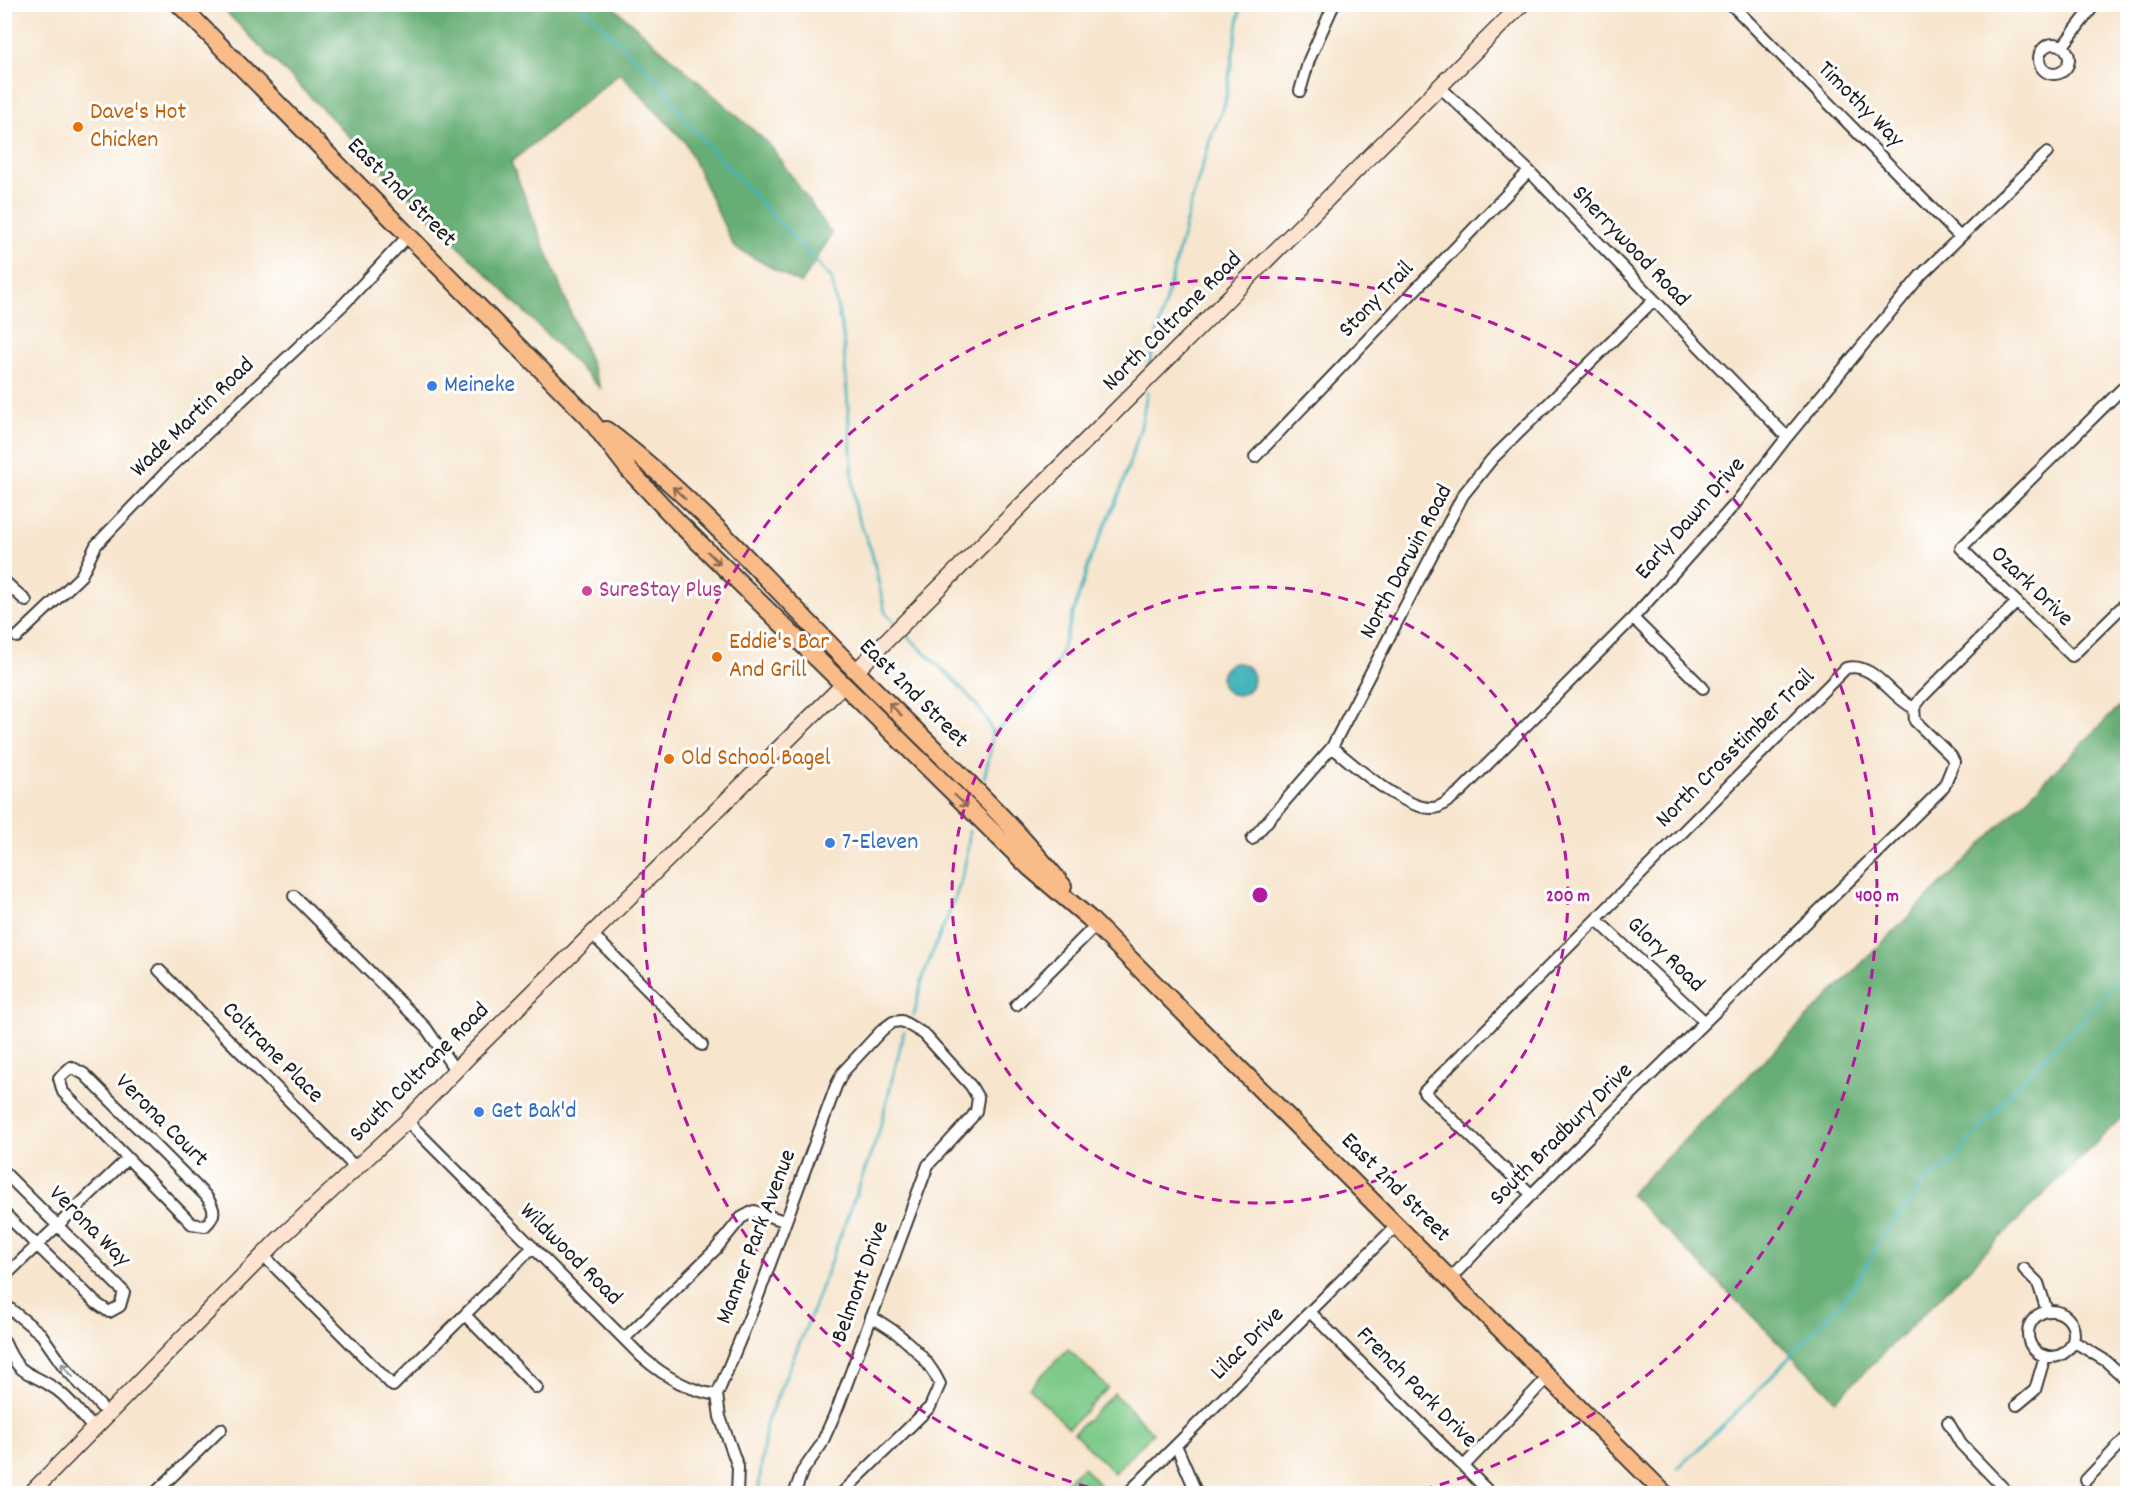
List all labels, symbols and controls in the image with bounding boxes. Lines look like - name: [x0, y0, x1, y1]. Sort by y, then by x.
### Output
- street label: Timothy Way: [1809, 54, 1912, 157]
- place label: Dave's Hot Chicken: [90, 96, 187, 158]
- marker: Dave's Hot Chicken: [71, 120, 85, 134]
- street label: East 2nd Street: [338, 130, 464, 256]
- street label: Sherrywood Road: [1563, 178, 1697, 316]
- street label: North Coltrane Road: [1095, 244, 1251, 400]
- street label: Stony Trail: [1331, 253, 1423, 346]
- street label: Wade Martin Road: [123, 350, 263, 486]
- place label: Meineke: [444, 369, 515, 403]
- marker: Meineke: [425, 379, 439, 393]
- street label: Early Dawn Drive: [1628, 450, 1754, 588]
- street label: North Darwin Road: [1352, 479, 1462, 645]
- one-way arrow: [671, 486, 686, 500]
- street label: Ozark Drive: [1982, 538, 2080, 636]
- one-way arrow: [706, 550, 721, 565]
- place label: SureStay Plus: [599, 574, 722, 608]
- marker: SureStay Plus: [580, 584, 594, 598]
- place label: Eddie's Bar And Grill: [729, 626, 829, 688]
- street label: East 2nd Street: [850, 631, 976, 757]
- marker: Eddie's Bar And Grill: [710, 650, 724, 664]
- street label: North Crosstimber Trail: [1649, 661, 1824, 836]
- one-way arrow: [887, 702, 902, 717]
- place label: Old School Bagel: [681, 742, 831, 776]
- marker: Old School Bagel: [662, 752, 676, 766]
- one-way arrow: [953, 794, 968, 808]
- place label: 7-Eleven: [842, 826, 918, 860]
- marker: 7-Eleven: [823, 836, 837, 850]
- centre of rings: [1250, 885, 1270, 905]
- text: 200 m: [1546, 885, 1590, 910]
- text: 400 m: [1855, 885, 1899, 910]
- street label: Glory Road: [1618, 909, 1712, 1001]
- street label: Coltrane Place: [213, 994, 331, 1112]
- street label: South Coltrane Road: [342, 995, 498, 1151]
- street label: South Bradbury Drive: [1483, 1056, 1641, 1214]
- street label: Verona Court: [106, 1066, 216, 1176]
- place label: Get Bak'd: [491, 1095, 577, 1129]
- marker: Get Bak'd: [472, 1105, 486, 1119]
- street label: East 2nd Street: [1332, 1125, 1458, 1251]
- street label: Manner Park Avenue: [708, 1145, 806, 1329]
- street label: Verona Way: [40, 1178, 139, 1277]
- street label: Wildwood Road: [511, 1196, 629, 1314]
- street label: Belmont Drive: [823, 1217, 899, 1347]
- street label: Lilac Drive: [1203, 1299, 1293, 1389]
- street label: French Park Drive: [1347, 1319, 1485, 1457]
- one-way arrow: [61, 1362, 74, 1378]

